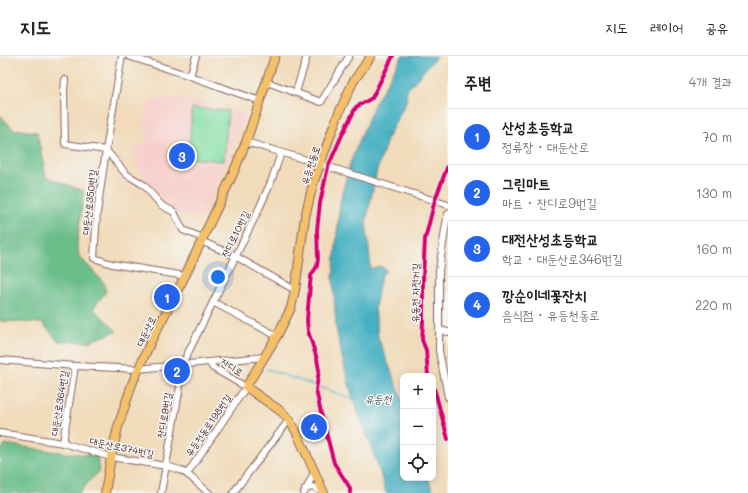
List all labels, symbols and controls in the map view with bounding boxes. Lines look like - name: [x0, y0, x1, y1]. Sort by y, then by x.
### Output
- text: 지도: [20, 14, 51, 39]
- text: 지도: [605, 18, 628, 37]
- text: 레이어: [650, 18, 683, 37]
- text: 공유: [705, 18, 728, 37]
- text: 주변: [464, 71, 491, 93]
- text: 4개 결과: [689, 73, 732, 90]
- text: 산성초등학교: [502, 117, 574, 137]
- text: 1: [474, 128, 480, 145]
- text: 70 m: [702, 128, 732, 145]
- text: 정류장 · 대둔산로: [502, 138, 589, 155]
- pin: 3: [169, 141, 195, 171]
- street label: 유등천동로: [297, 144, 323, 186]
- street label: 대둔산로350번길: [78, 168, 100, 236]
- text: 그린마트: [502, 173, 550, 193]
- text: 2: [473, 184, 481, 201]
- text: 130 m: [696, 184, 732, 201]
- text: 마트 · 잔디로9번길: [502, 194, 597, 211]
- street label: 잔디로10번길: [218, 208, 252, 260]
- text: 대전산성초등학교: [502, 229, 599, 249]
- text: 3: [473, 240, 481, 257]
- text: 160 m: [696, 240, 732, 257]
- text: 학교 · 대둔산로346번길: [502, 250, 623, 267]
- street label: 유동천 자전거길: [407, 263, 423, 323]
- your location: [208, 267, 228, 287]
- pin: 1: [154, 282, 180, 312]
- text: 깡순이네꽃잔치: [502, 285, 587, 305]
- text: 4: [473, 296, 481, 313]
- text: 220 m: [695, 296, 732, 313]
- text: 음식점 · 유등천동로: [502, 306, 600, 323]
- street label: 대둔산로: [133, 313, 159, 349]
- street label: 잔디로: [218, 355, 246, 379]
- pin: 2: [164, 356, 190, 386]
- street label: 대둔산로364번길: [47, 369, 71, 437]
- map controls: [400, 373, 436, 481]
- button: +: [400, 373, 436, 409]
- street label: 잔디로9번길: [153, 391, 175, 439]
- street label: 유등천동로198번길: [181, 391, 235, 459]
- water label: 유등천: [365, 391, 392, 406]
- button: −: [400, 409, 436, 445]
- pin: 4: [301, 412, 327, 442]
- street label: 대둔산로374번길: [88, 433, 156, 461]
- button: locate: [400, 445, 436, 481]

